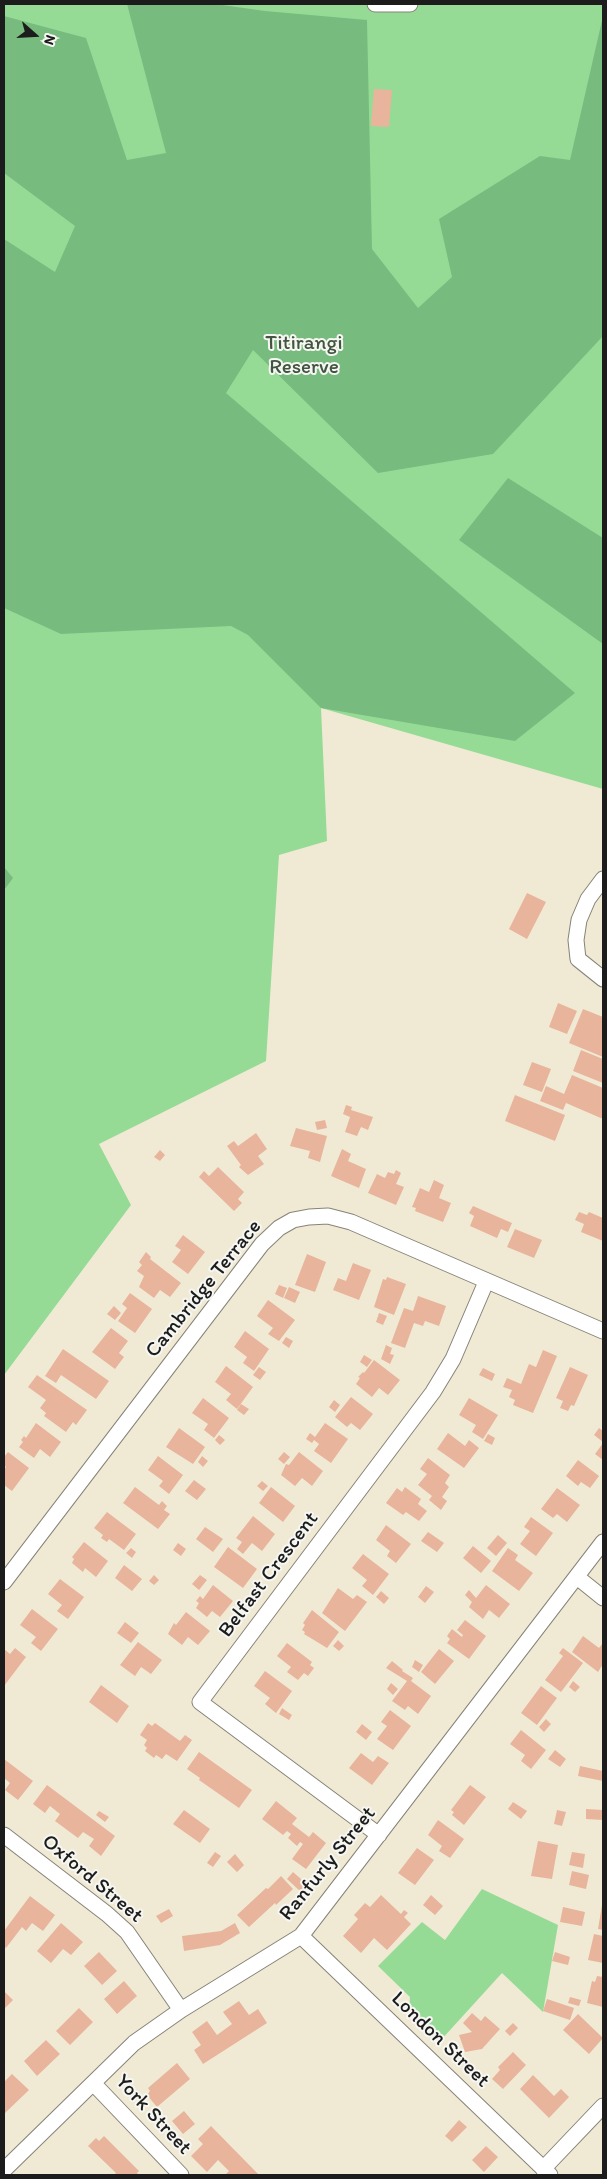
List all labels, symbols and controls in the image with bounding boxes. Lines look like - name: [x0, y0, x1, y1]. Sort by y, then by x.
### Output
- north arrow: [10, 10, 60, 60]
- text: N: [40, 33, 59, 47]
- park label: Titirangi Reserve: [265, 331, 343, 381]
- street label: Cambridge Terrace: [141, 1215, 267, 1363]
- street label: Belfast Crescent: [214, 1507, 324, 1643]
- street label: Ranfurly Street: [274, 1802, 382, 1926]
- street label: Oxford Street: [36, 1829, 148, 1929]
- street label: London Street: [385, 1987, 495, 2093]
- street label: York Street: [109, 2070, 197, 2160]

